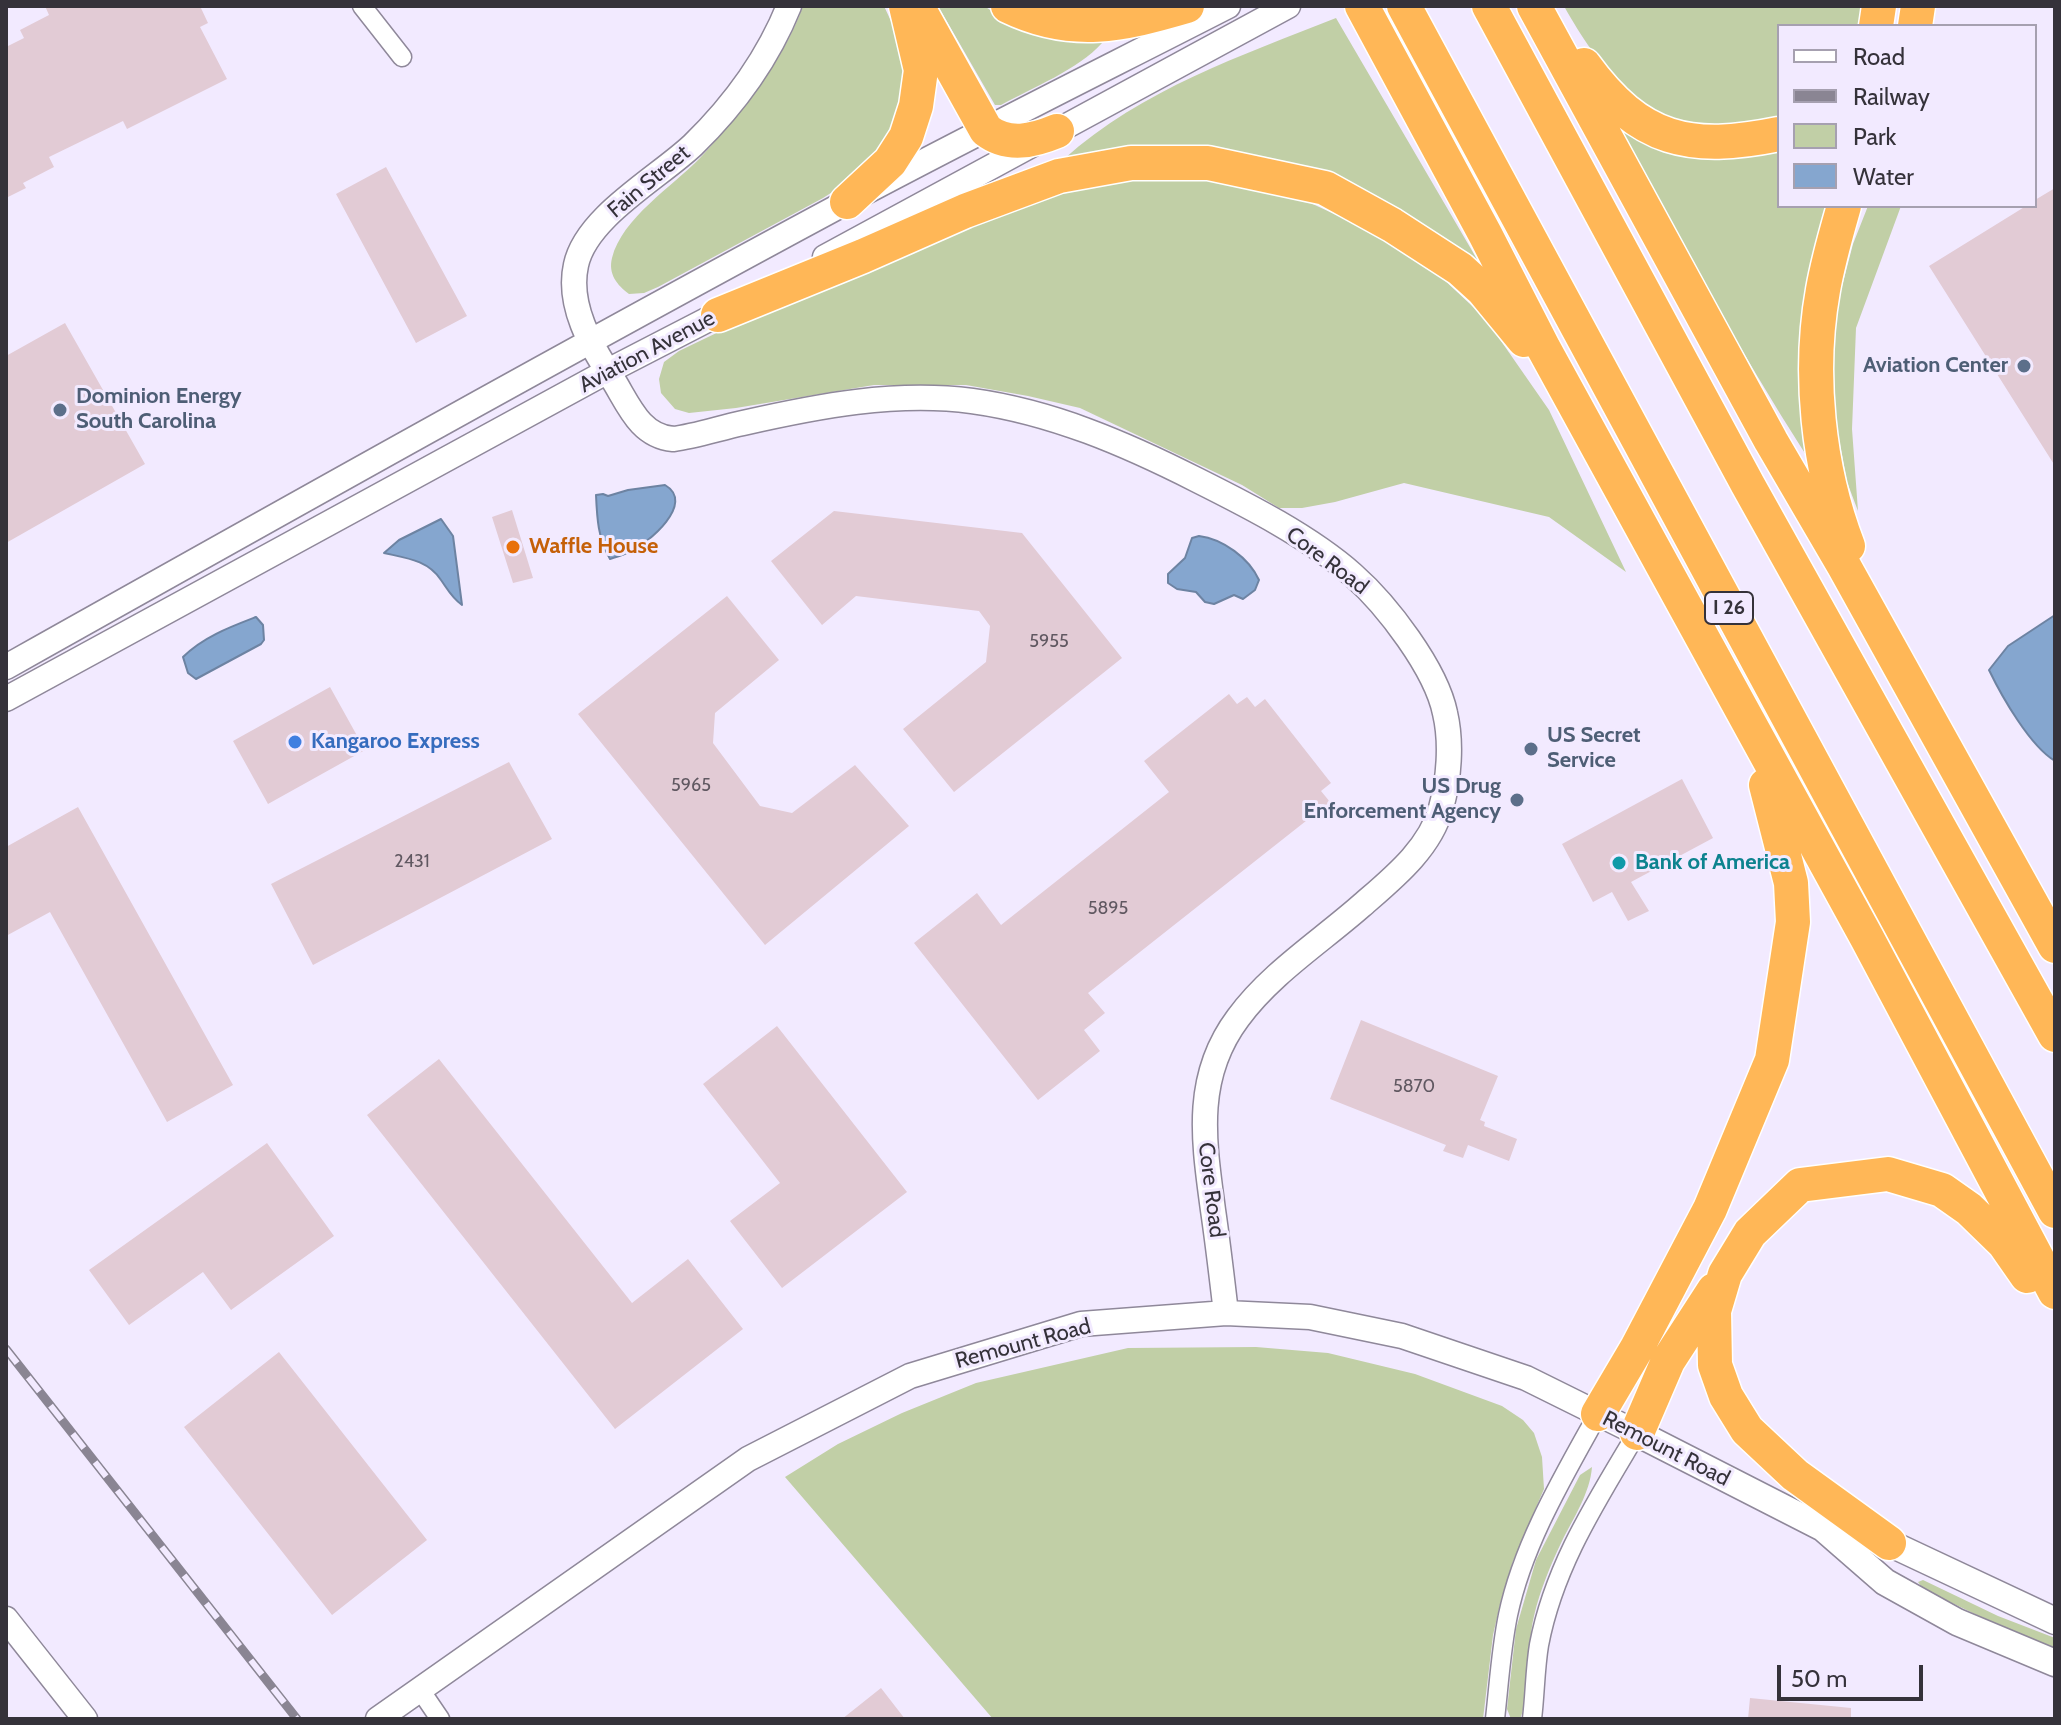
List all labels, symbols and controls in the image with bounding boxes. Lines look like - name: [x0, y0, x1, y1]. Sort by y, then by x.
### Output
- legend: [1777, 24, 2037, 208]
- text: Road: [1853, 42, 1905, 71]
- text: Railway: [1853, 82, 1930, 111]
- text: Park: [1853, 122, 1896, 151]
- street label: Fain Street: [602, 140, 696, 224]
- text: Water: [1853, 162, 1914, 191]
- street label: Aviation Avenue: [575, 305, 719, 399]
- place label: Aviation Center: [1863, 353, 2008, 379]
- marker: Aviation Center: [2015, 357, 2033, 375]
- place label: Dominion Energy South Carolina: [76, 384, 242, 436]
- marker: Dominion Energy South Carolina: [51, 401, 69, 419]
- street label: Core Road: [1281, 522, 1373, 600]
- place label: Waffle House: [529, 534, 658, 560]
- marker: Waffle House: [504, 538, 522, 556]
- road number: I 26: [1705, 592, 1753, 624]
- house number: 5955: [1029, 631, 1069, 653]
- place label: US Secret Service: [1547, 723, 1641, 774]
- place label: Kangaroo Express: [311, 729, 480, 755]
- marker: Kangaroo Express: [286, 733, 304, 751]
- marker: US Secret Service: [1522, 740, 1540, 758]
- place label: US Drug Enforcement Agency: [1304, 774, 1501, 826]
- house number: 5965: [671, 775, 711, 797]
- marker: US Drug Enforcement Agency: [1508, 791, 1526, 809]
- place label: Bank of America: [1635, 850, 1790, 876]
- house number: 2431: [394, 851, 430, 873]
- marker: Bank of America: [1610, 854, 1628, 872]
- house number: 5895: [1088, 898, 1128, 920]
- house number: 5870: [1393, 1076, 1435, 1098]
- street label: Core Road: [1192, 1141, 1230, 1239]
- street label: Remount Road: [952, 1313, 1094, 1375]
- street label: Remount Road: [1598, 1406, 1734, 1492]
- scale bar: [1781, 1649, 1927, 1699]
- text: 50 m: [1791, 1664, 1847, 1693]

